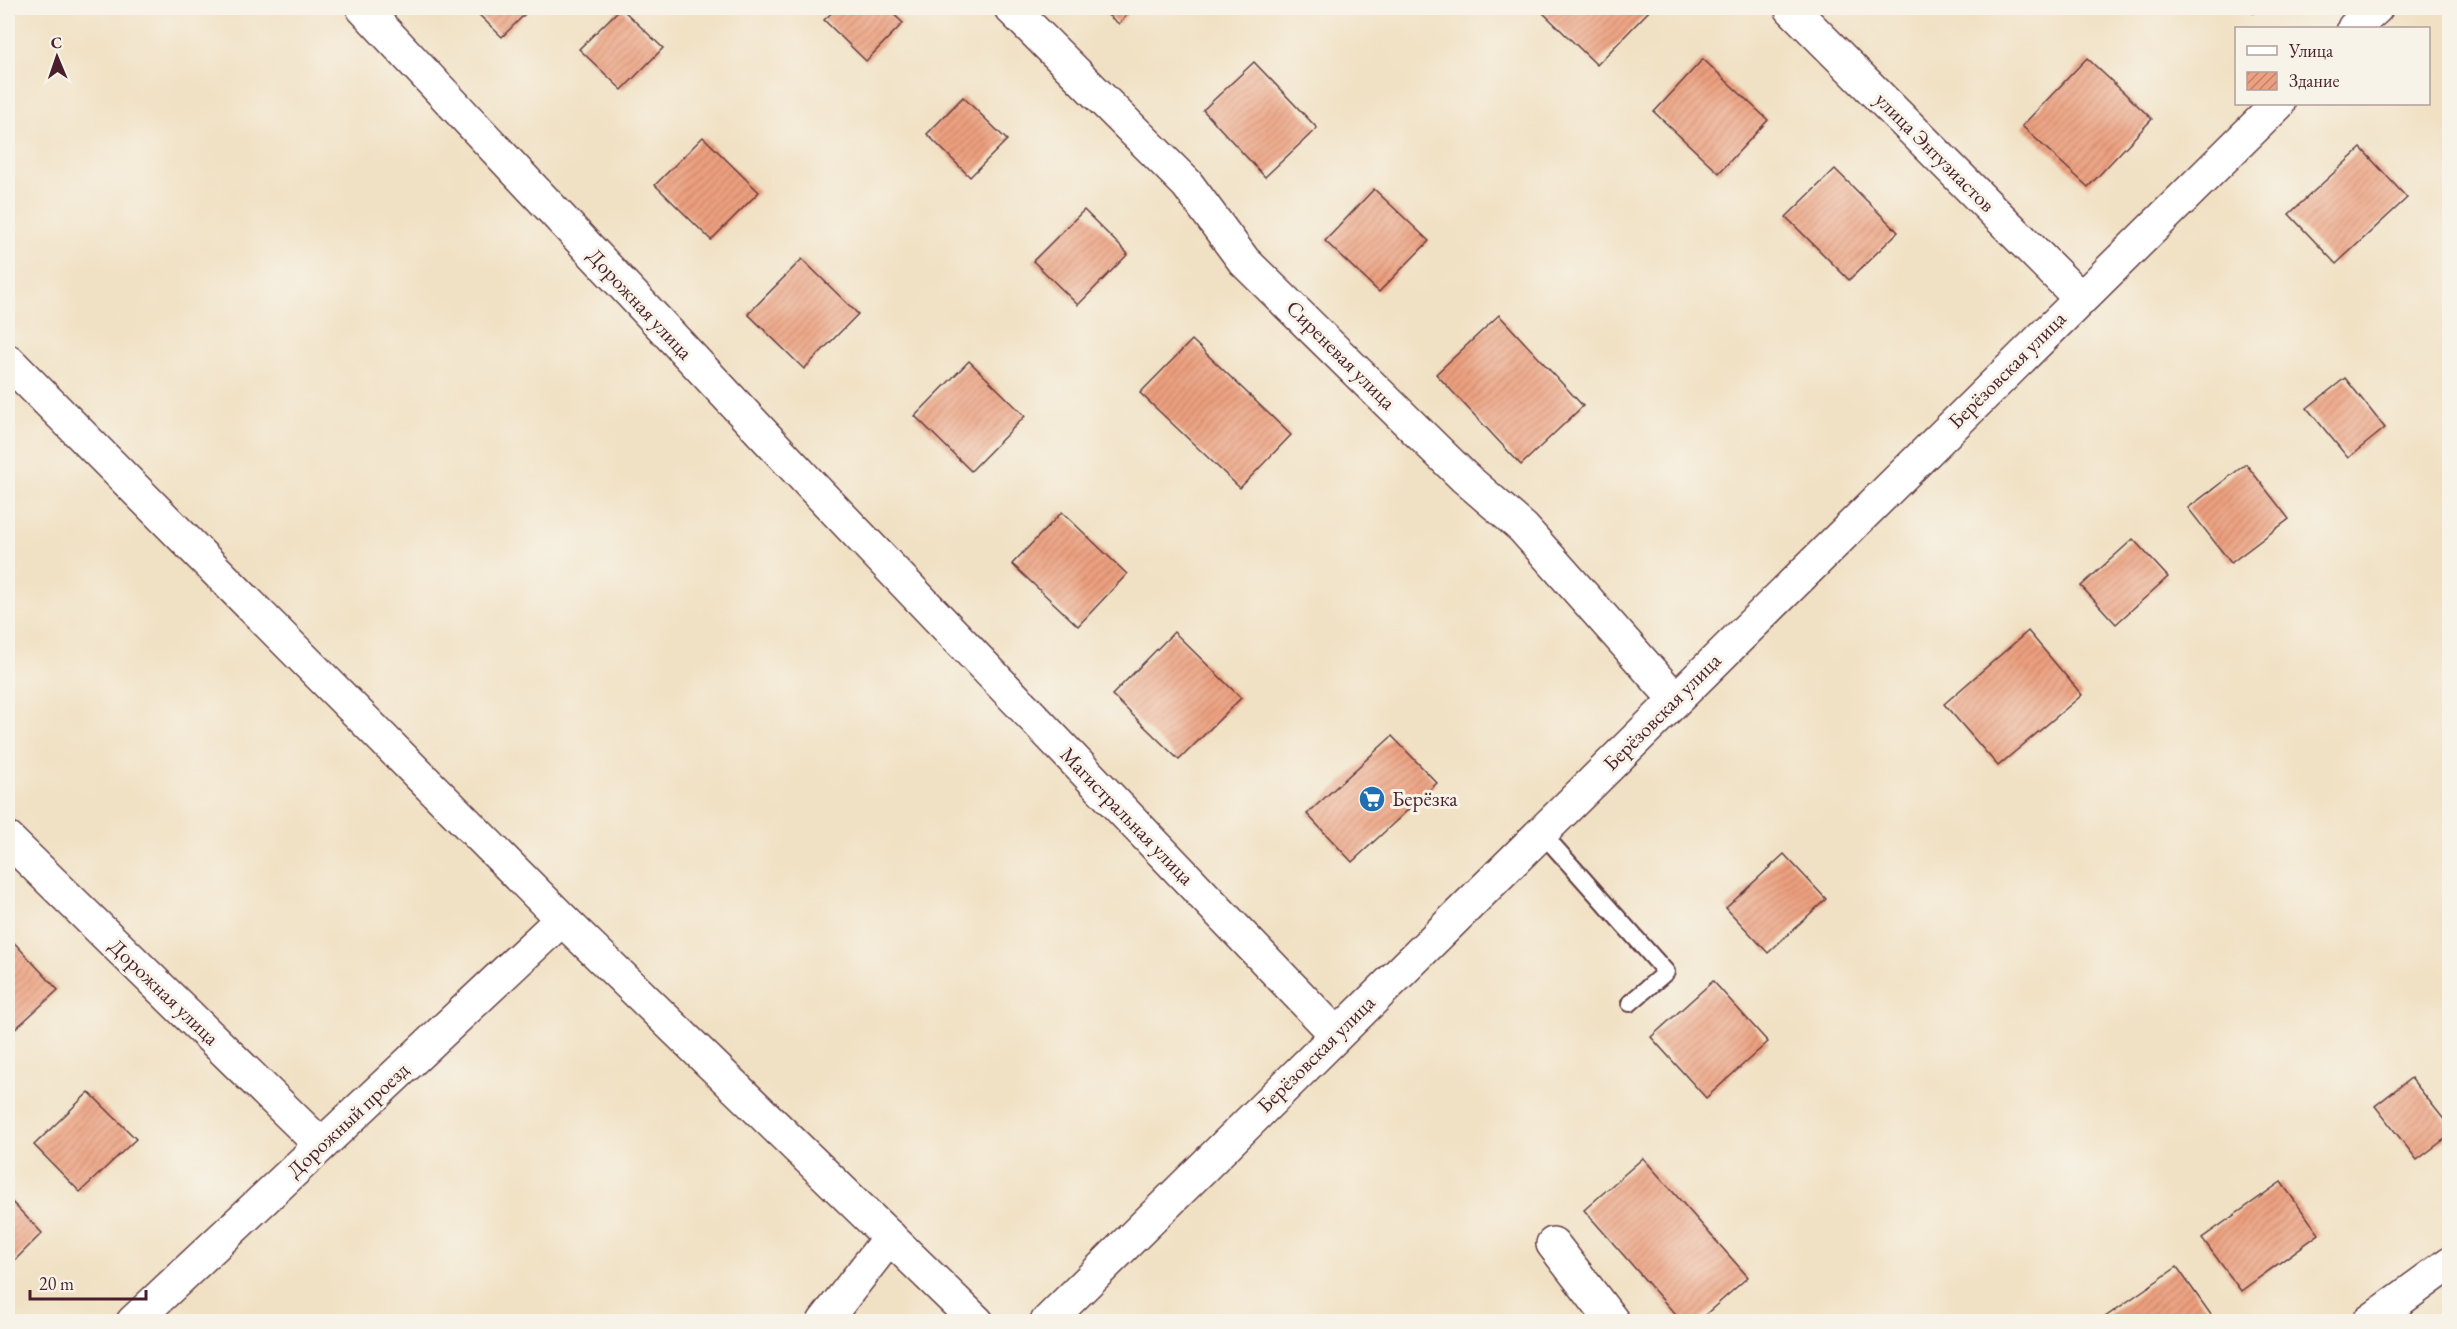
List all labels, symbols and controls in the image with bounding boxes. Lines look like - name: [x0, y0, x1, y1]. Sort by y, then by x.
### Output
- north arrow: [27, 27, 87, 87]
- legend: [2235, 27, 2430, 105]
- text: С: [50, 32, 63, 53]
- text: Улица: [2288, 39, 2334, 62]
- text: Здание: [2289, 69, 2339, 92]
- street label: улица Энтузиастов: [1869, 86, 2001, 218]
- street label: Дорожная улица: [582, 242, 699, 365]
- street label: Сиреневая улица: [1281, 294, 1402, 416]
- street label: Берёзовская улица: [1942, 305, 2072, 434]
- street label: Берёзовская улица: [1597, 647, 1727, 776]
- street label: Магистральная улица: [1055, 741, 1201, 891]
- supermarket icon: Берёзка: [1357, 784, 1387, 814]
- place label: Берёзка: [1392, 785, 1458, 812]
- street label: Дорожная улица: [104, 932, 225, 1051]
- street label: Берёзовская улица: [1251, 989, 1381, 1118]
- street label: Дорожный проезд: [281, 1056, 415, 1183]
- scale bar: [30, 1263, 146, 1301]
- text: 20 m: [39, 1272, 74, 1295]

